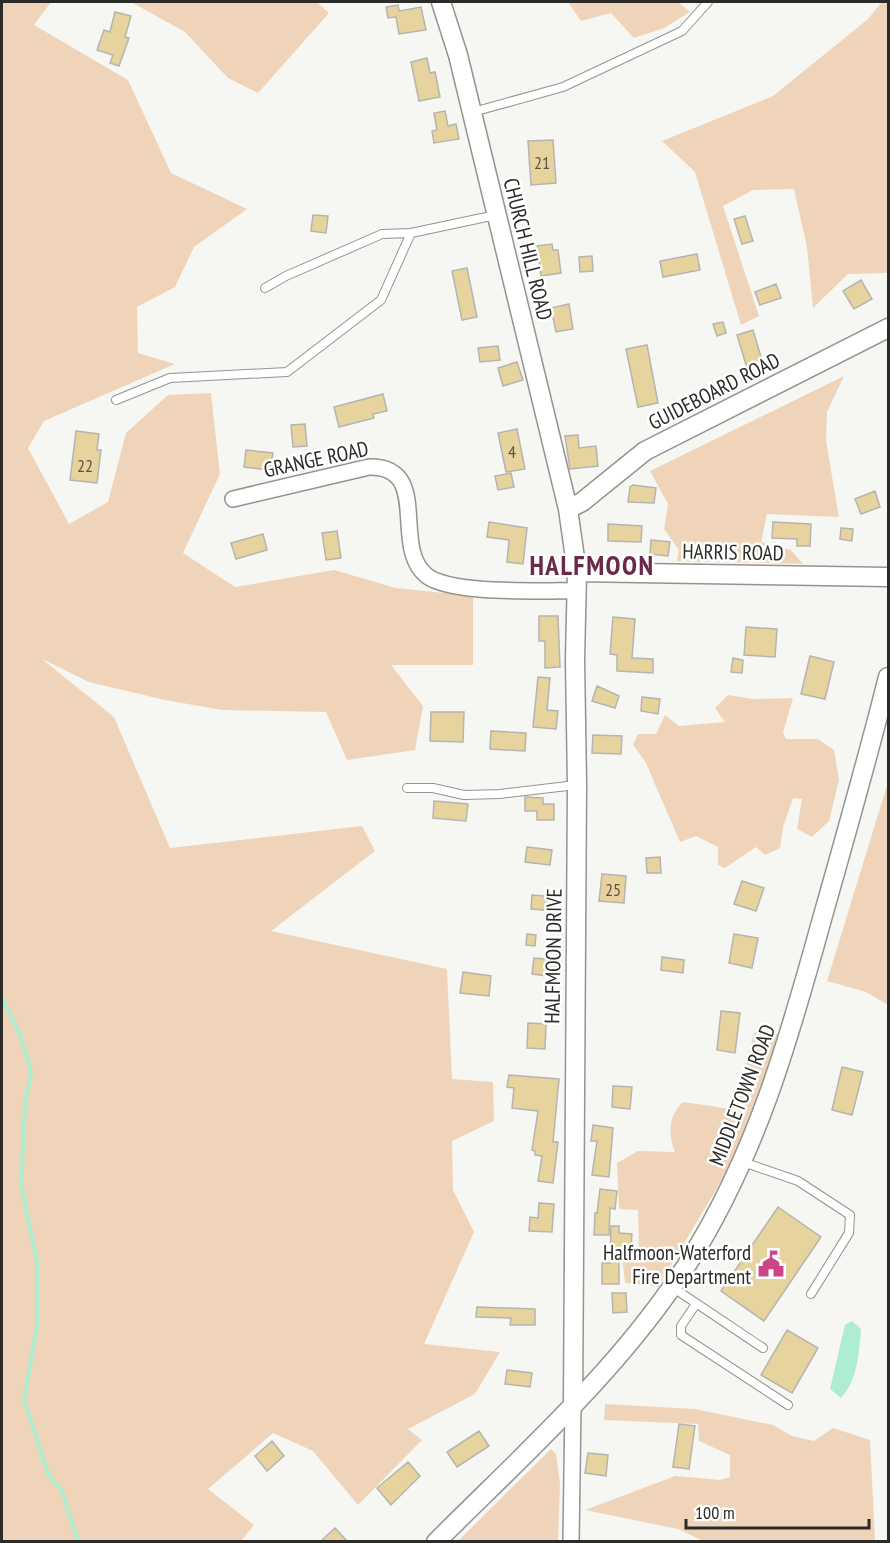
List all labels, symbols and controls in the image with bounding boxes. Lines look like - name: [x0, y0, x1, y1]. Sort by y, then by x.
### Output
- house number: 21: [534, 151, 550, 174]
- street label: CHURCH HILL ROAD: [497, 175, 559, 323]
- street label: GUIDEBOARD ROAD: [644, 346, 784, 436]
- street label: GRANGE ROAD: [261, 435, 371, 483]
- house number: 4: [508, 440, 516, 463]
- house number: 22: [77, 454, 93, 477]
- street label: HARRIS ROAD: [682, 538, 784, 566]
- district label: HALFMOON: [529, 548, 655, 582]
- house number: 25: [605, 878, 621, 901]
- street label: HALFMOON DRIVE: [538, 888, 568, 1024]
- street label: MIDDLETOWN ROAD: [703, 1021, 781, 1169]
- place label: Halfmoon-Waterford Fire Department: [603, 1239, 751, 1290]
- public building icon: Halfmoon-Waterford Fire Department: [756, 1249, 786, 1279]
- scale bar: [686, 1492, 869, 1530]
- text: 100 m: [695, 1501, 735, 1524]

